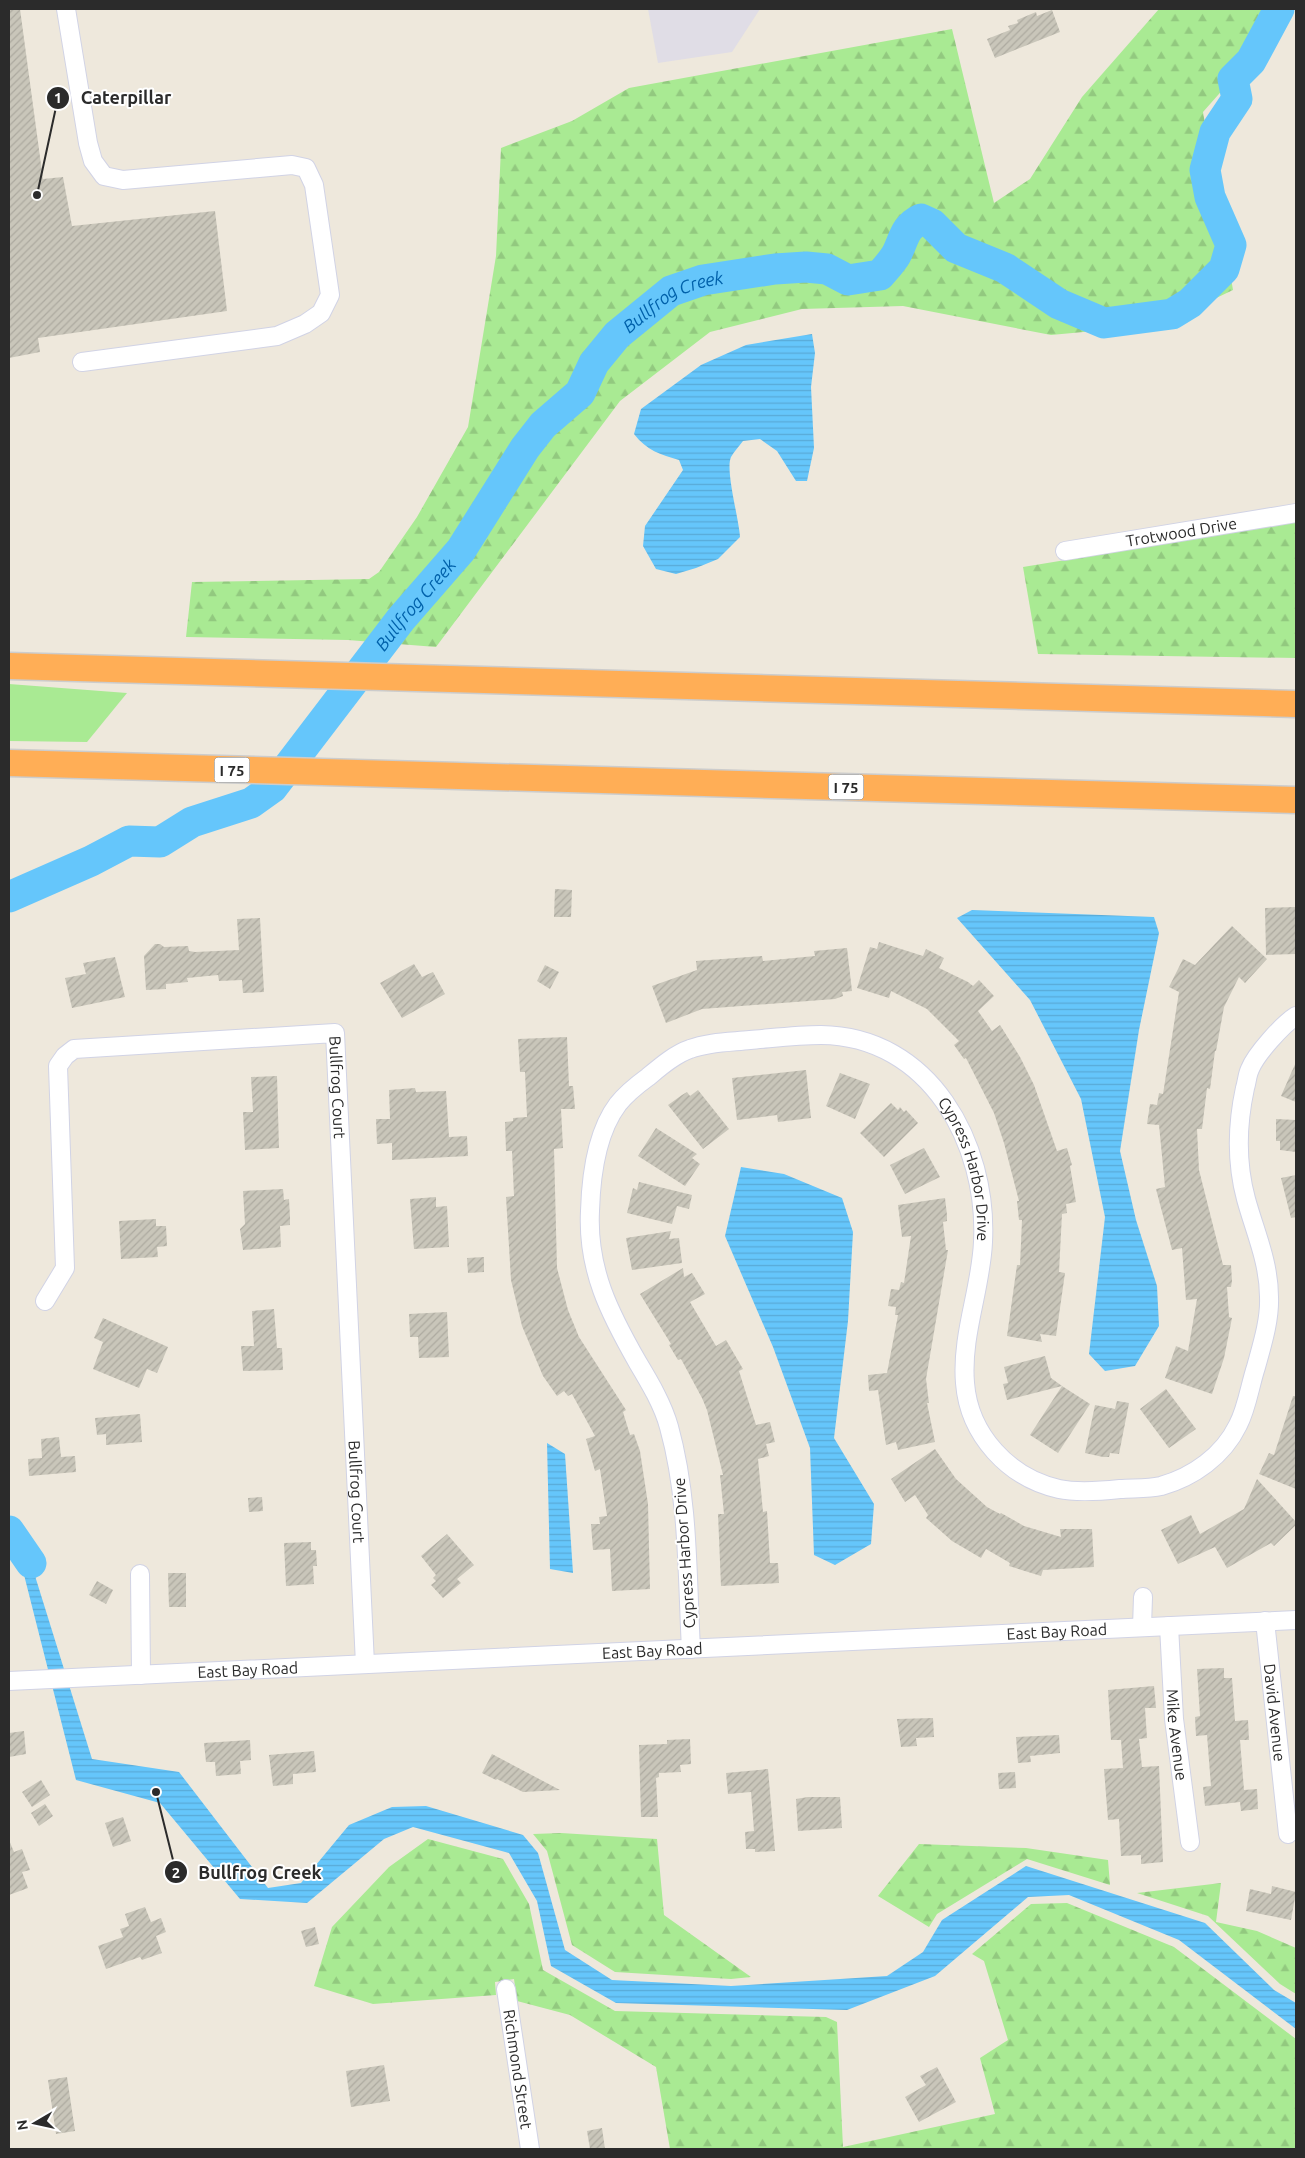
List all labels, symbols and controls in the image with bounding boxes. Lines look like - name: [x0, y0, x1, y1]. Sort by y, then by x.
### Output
- callout: Caterpillar: [46, 81, 182, 114]
- text: Caterpillar: [81, 87, 172, 107]
- text: 1: [54, 89, 62, 106]
- water label: Bullfrog Creek: [619, 267, 725, 336]
- street label: Trotwood Drive: [1125, 514, 1238, 550]
- water label: Bullfrog Creek: [371, 554, 460, 654]
- road number: I 75: [214, 758, 250, 782]
- road number: I 75: [828, 774, 864, 800]
- street label: Bullfrog Court: [326, 1035, 349, 1140]
- street label: Cypress Harbor Drive: [935, 1093, 992, 1242]
- street label: Bullfrog Court: [345, 1440, 368, 1544]
- street label: Cypress Harbor Drive: [670, 1477, 698, 1629]
- street label: East Bay Road: [1006, 1620, 1108, 1643]
- street label: East Bay Road: [601, 1639, 703, 1662]
- street label: East Bay Road: [197, 1658, 299, 1681]
- street label: David Avenue: [1261, 1663, 1289, 1762]
- street label: Mike Avenue: [1163, 1688, 1191, 1782]
- callout: Bullfrog Creek: [163, 1856, 332, 1889]
- text: Bullfrog Creek: [198, 1862, 322, 1882]
- text: 2: [172, 1864, 180, 1881]
- street label: Richmond Street: [500, 2008, 536, 2131]
- north arrow: [10, 2098, 60, 2148]
- text: N: [13, 2119, 31, 2131]

